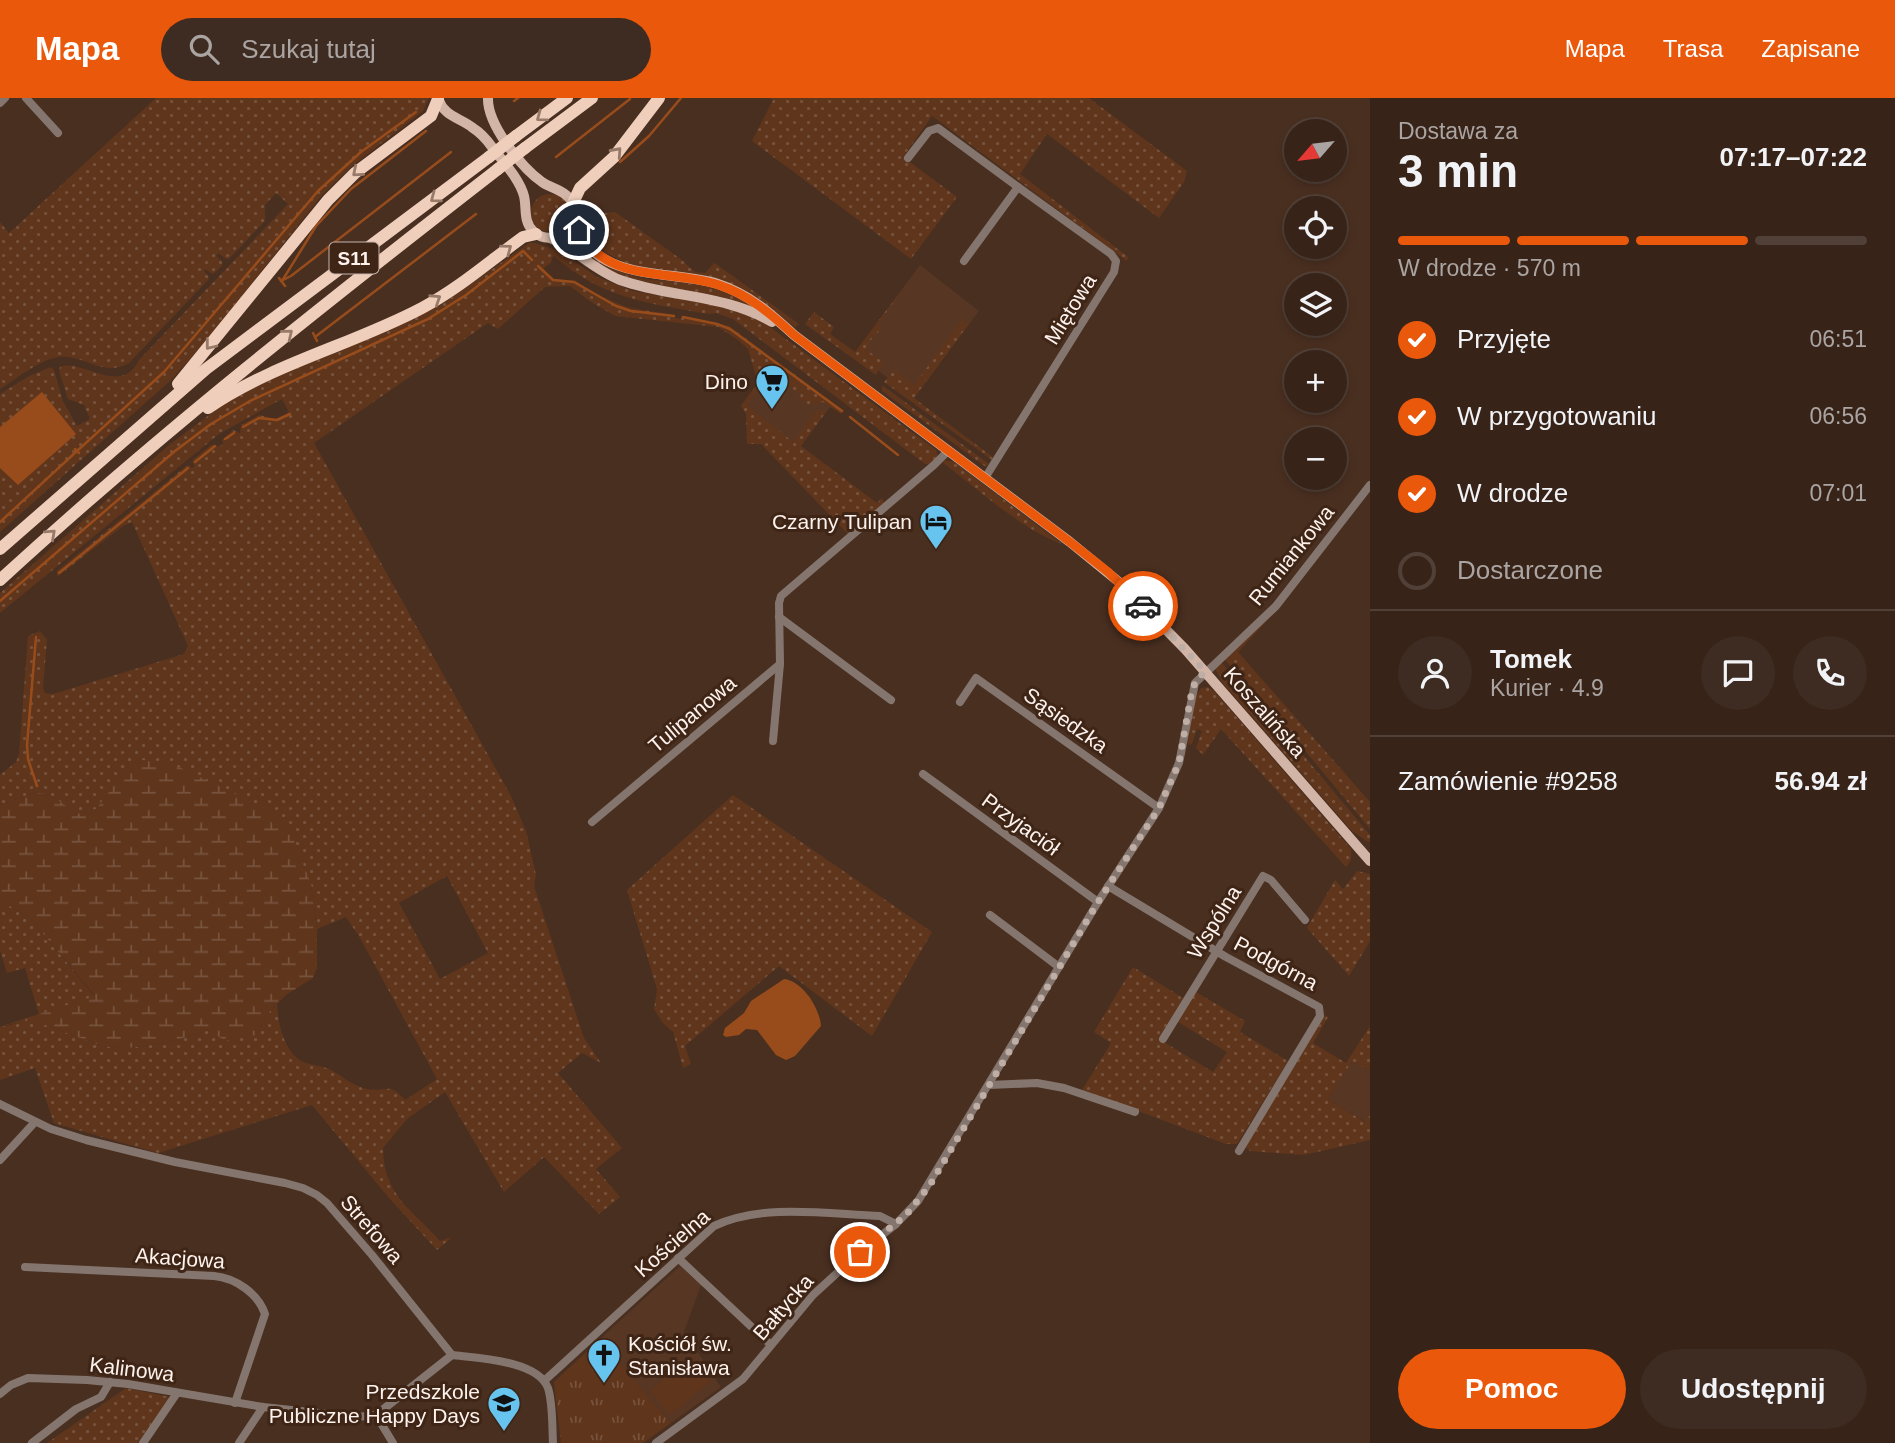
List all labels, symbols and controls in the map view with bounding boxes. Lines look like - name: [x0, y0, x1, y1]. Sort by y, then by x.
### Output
- search box: [161, 18, 651, 81]
- text: Mapa: [35, 30, 119, 67]
- icon: search: [185, 30, 223, 68]
- text: Szukaj tutaj: [241, 34, 376, 64]
- text: Mapa: [1565, 35, 1625, 62]
- text: Trasa: [1663, 35, 1723, 62]
- text: Zapisane: [1761, 35, 1860, 62]
- one-way arrow: [537, 109, 549, 122]
- text: Dostawa za: [1398, 118, 1518, 144]
- north arrow: [1284, 119, 1348, 182]
- map controls: [1284, 119, 1347, 490]
- text: 07:17–07:22: [1720, 142, 1867, 172]
- text: 3 min: [1398, 145, 1518, 197]
- one-way arrow: [609, 147, 621, 160]
- one-way arrow: [352, 164, 365, 176]
- one-way arrow: [430, 189, 442, 202]
- button: locate: [1284, 196, 1347, 259]
- pin: [549, 200, 609, 260]
- icon: home: [560, 211, 598, 249]
- road number: S11: [330, 242, 378, 274]
- one-way arrow: [500, 244, 512, 257]
- text: W drodze · 570 m: [1398, 255, 1581, 281]
- street label: Miętowa: [1040, 269, 1101, 348]
- button: layers: [1284, 273, 1347, 336]
- one-way arrow: [428, 295, 441, 308]
- icon: check: [1398, 321, 1436, 359]
- text: Przyjęte: [1457, 324, 1551, 354]
- text: 06:51: [1809, 326, 1867, 352]
- one-way arrow: [281, 329, 293, 342]
- one-way arrow: [206, 337, 218, 350]
- button: +: [1284, 350, 1347, 413]
- supermarket icon: Dino: [753, 362, 791, 411]
- place label: Dino: [705, 370, 748, 393]
- icon: check: [1398, 398, 1436, 436]
- text: W przygotowaniu: [1457, 401, 1656, 431]
- text: 06:56: [1809, 403, 1867, 429]
- button: −: [1284, 427, 1347, 490]
- icon: check: [1398, 475, 1436, 513]
- text: W drodze: [1457, 478, 1568, 508]
- text: 07:01: [1809, 480, 1867, 506]
- street label: Rumiankowa: [1244, 500, 1338, 609]
- hotel icon: Czarny Tulipan: [917, 502, 955, 551]
- place label: Czarny Tulipan: [772, 510, 912, 533]
- one-way arrow: [42, 530, 55, 543]
- text: Dostarczone: [1457, 555, 1603, 585]
- courier: [1108, 571, 1178, 641]
- icon: car: [1124, 587, 1162, 625]
- button: person: [1398, 636, 1472, 710]
- button: chat: [1701, 636, 1775, 710]
- button: phone: [1793, 636, 1867, 710]
- text: Tomek: [1490, 644, 1572, 674]
- street label: Koszalińska: [1220, 662, 1311, 762]
- street label: Tulipanowa: [644, 671, 740, 757]
- text: Kurier · 4.9: [1490, 675, 1604, 701]
- street label: Sąsiedzka: [1020, 683, 1113, 757]
- text: Zamówienie #9258: [1398, 766, 1618, 796]
- text: 56.94 zł: [1774, 766, 1867, 796]
- street label: Przyjaciół: [978, 788, 1064, 860]
- street label: Wspólna: [1183, 881, 1246, 963]
- street label: Podgórna: [1230, 931, 1322, 995]
- street label: Strefowa: [336, 1190, 408, 1268]
- street label: Kościelna: [630, 1204, 714, 1282]
- pin: [830, 1222, 890, 1282]
- icon: bag: [841, 1233, 879, 1271]
- street label: Akacjowa: [134, 1243, 226, 1273]
- street label: Bałtycka: [748, 1269, 818, 1344]
- place label: Kościół św. Stanisława: [628, 1332, 732, 1379]
- church icon: Kościół św. Stanisława: [585, 1336, 623, 1385]
- button: Pomoc: [1398, 1349, 1626, 1429]
- button: Udostępnij: [1640, 1349, 1867, 1429]
- street label: Kalinowa: [88, 1352, 176, 1386]
- place label: Przedszkole Publiczne Happy Days: [269, 1380, 480, 1427]
- school or university icon: Przedszkole Publiczne Happy Days: [485, 1384, 523, 1433]

